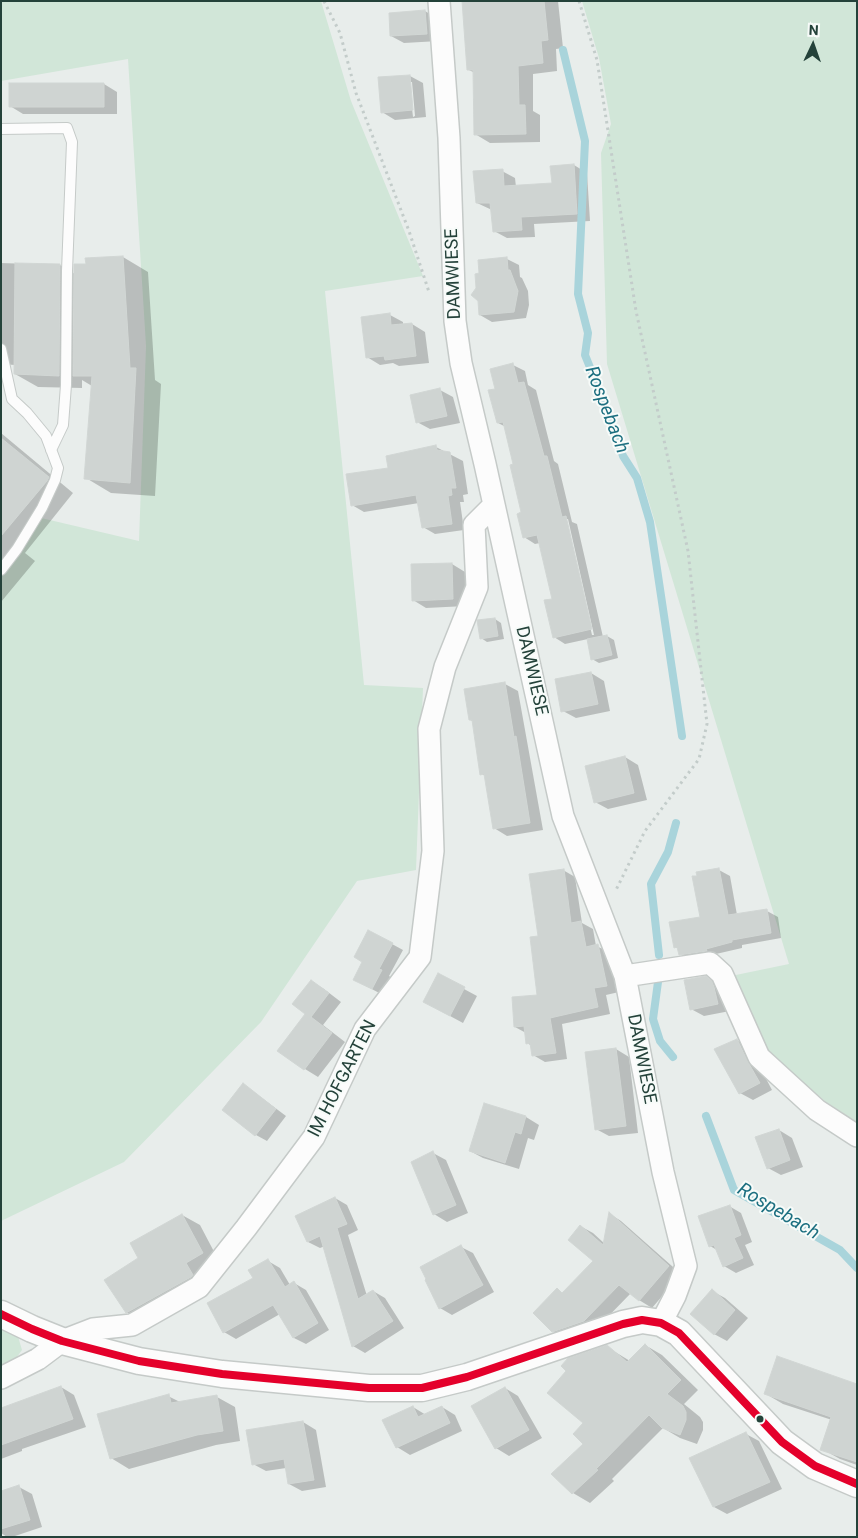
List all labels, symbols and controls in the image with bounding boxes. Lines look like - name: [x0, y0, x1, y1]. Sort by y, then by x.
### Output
- north arrow: [788, 20, 838, 70]
- text: N: [808, 22, 819, 38]
- street label: DAMWIESE: [442, 228, 466, 320]
- water label: Rospebach: [579, 363, 633, 457]
- street label: DAMWIESE: [510, 624, 552, 718]
- street label: DAMWIESE: [622, 1012, 660, 1106]
- street label: IM HOFGARTEN: [304, 1017, 382, 1141]
- water label: Rospebach: [733, 1179, 823, 1245]
- unlabelled marker: [755, 1414, 765, 1424]

